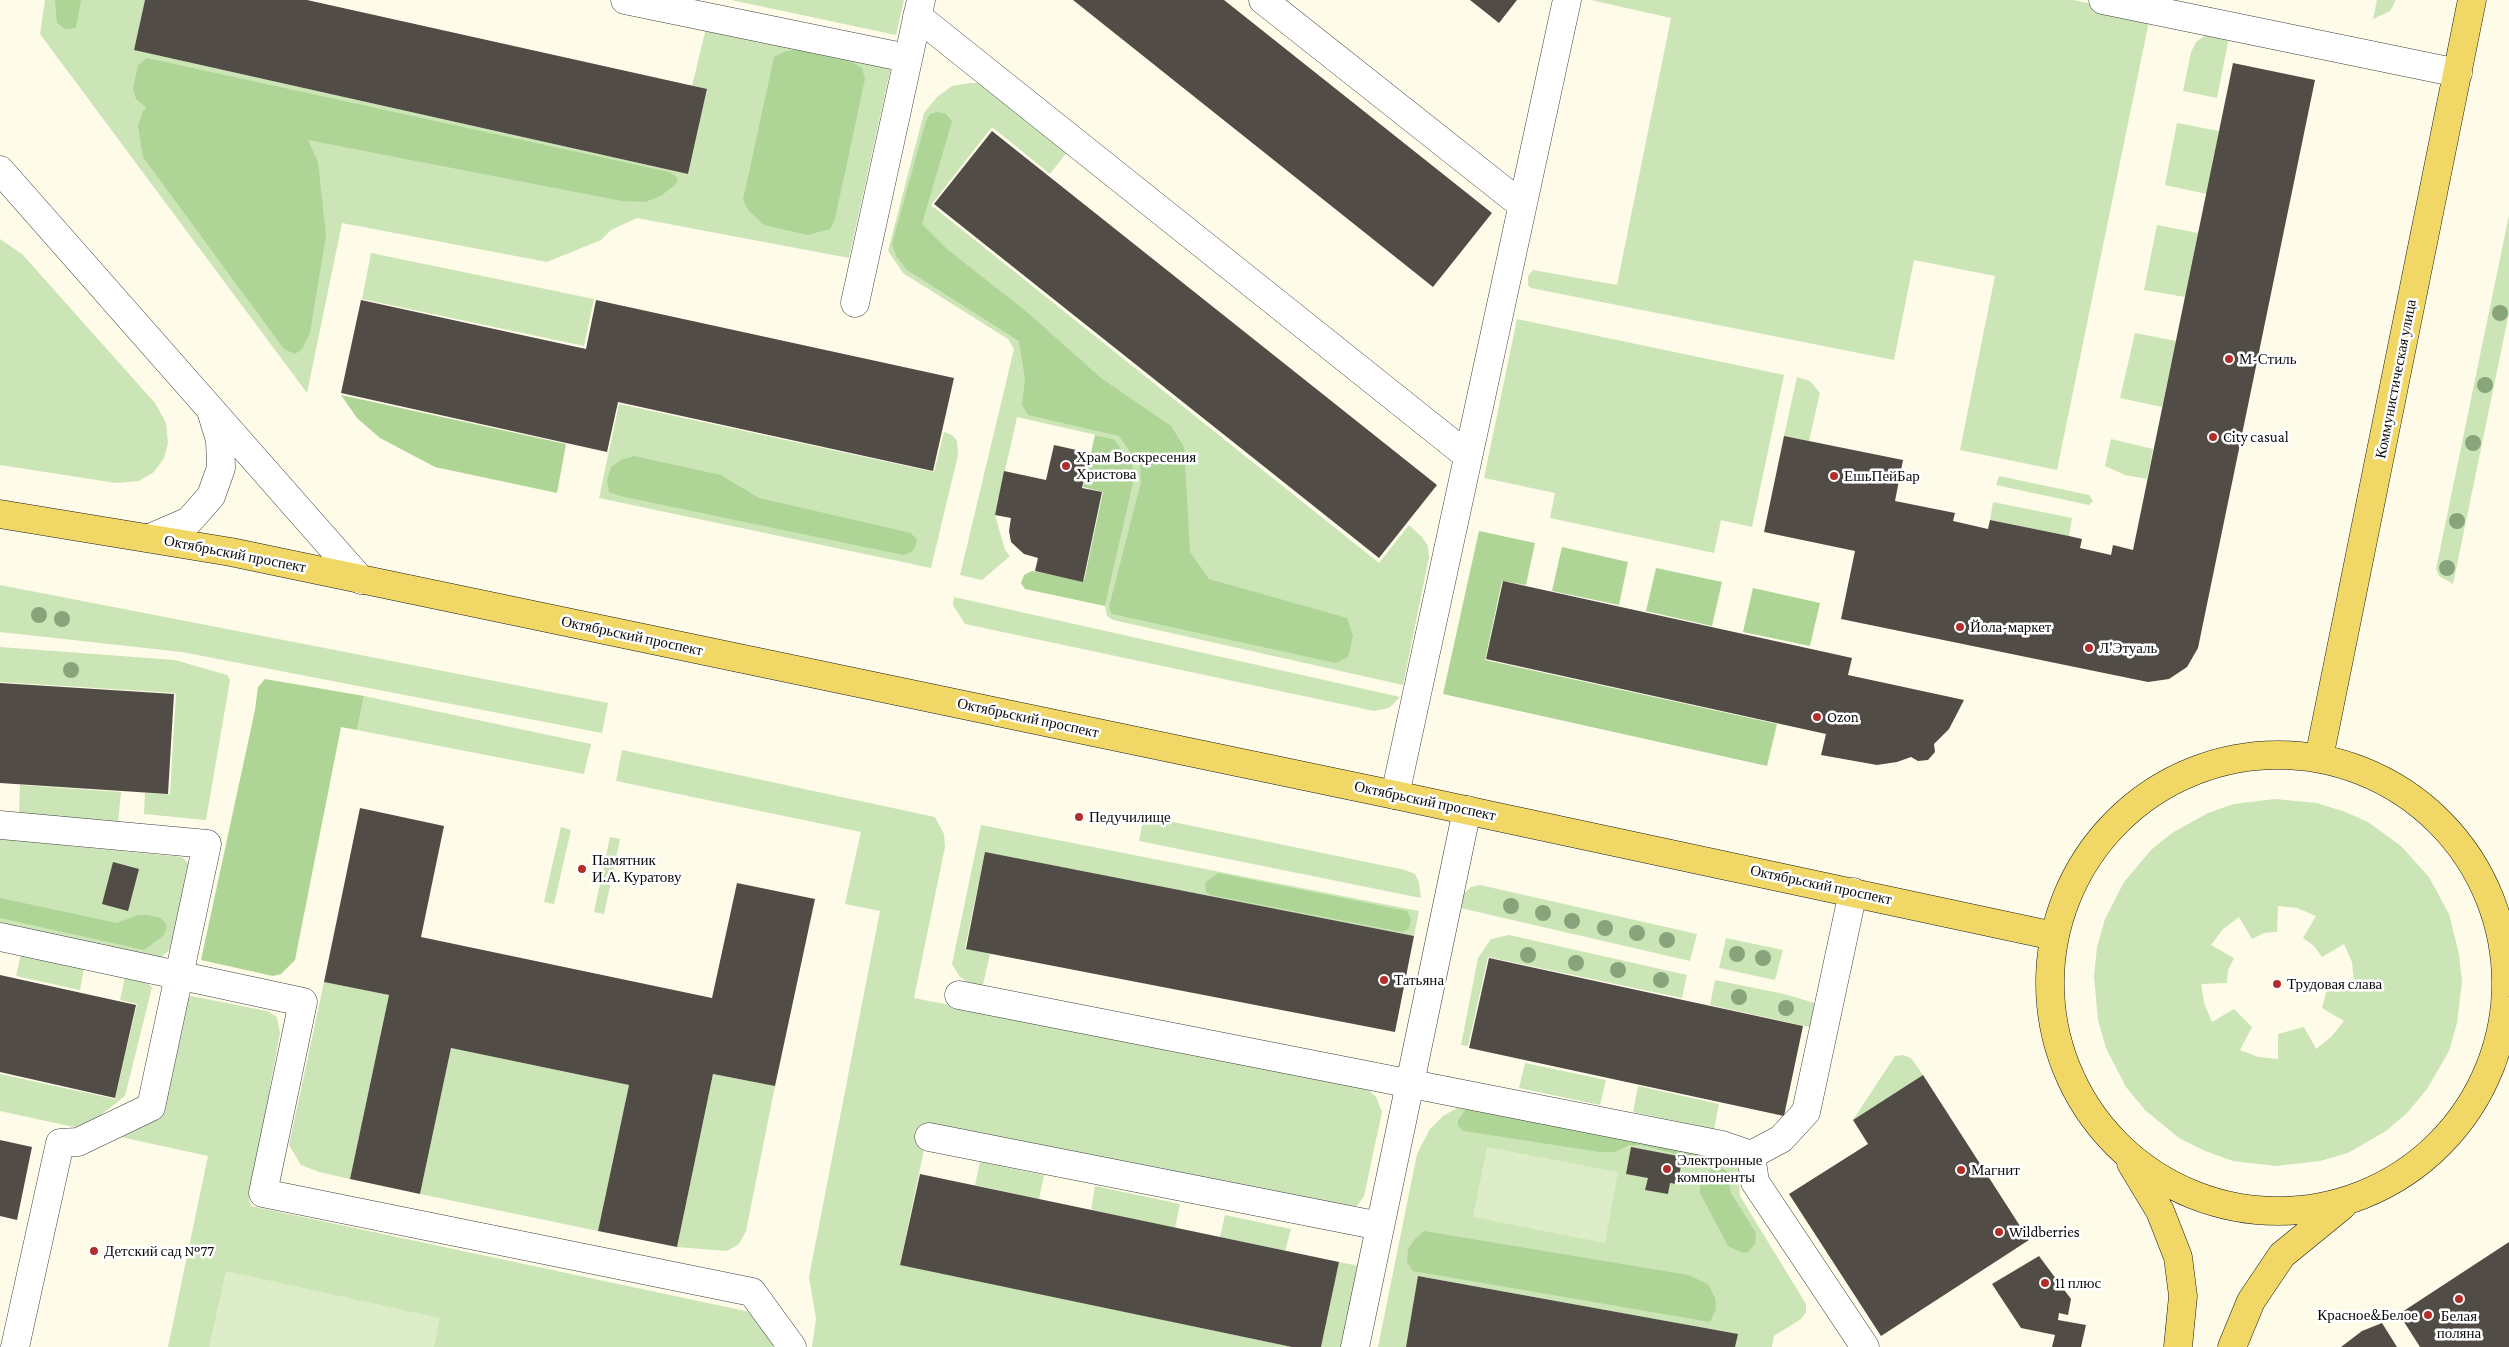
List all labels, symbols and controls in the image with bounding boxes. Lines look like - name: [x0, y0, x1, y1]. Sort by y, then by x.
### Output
- street label: Коммунистическая улица: [2372, 298, 2420, 460]
- place label: М-Стиль: [2239, 350, 2297, 368]
- marker: М-Стиль: [2223, 353, 2235, 365]
- place label: City сasual: [2223, 428, 2289, 446]
- marker: City сasual: [2207, 431, 2219, 443]
- place label: Храм Воскресения Христова: [1076, 448, 1196, 483]
- marker: Храм Воскресения Христова: [1060, 460, 1072, 472]
- place label: ЕшьПейБар: [1844, 467, 1920, 485]
- marker: ЕшьПейБар: [1828, 470, 1840, 482]
- street label: Октябрьский проспект: [162, 531, 308, 577]
- street label: Октябрьский проспект: [560, 612, 704, 660]
- place label: Йола-маркет: [1970, 618, 2051, 636]
- marker: Йола-маркет: [1954, 621, 1966, 633]
- place label: Л'Этуаль: [2099, 639, 2157, 657]
- marker: Л'Этуаль: [2083, 642, 2095, 654]
- street label: Октябрьский проспект: [956, 694, 1100, 742]
- place label: Ozon: [1827, 708, 1859, 726]
- marker: Ozon: [1811, 711, 1823, 723]
- street label: Октябрьский проспект: [1353, 777, 1497, 825]
- place label: Педучилище: [1089, 808, 1171, 826]
- marker: Педучилище: [1073, 811, 1085, 823]
- place label: Памятник И.А. Куратову: [592, 851, 681, 886]
- street label: Октябрьский проспект: [1749, 861, 1893, 909]
- marker: Памятник И.А. Куратову: [576, 863, 588, 875]
- place label: Татьяна: [1394, 971, 1444, 989]
- marker: Татьяна: [1378, 974, 1390, 986]
- place label: Трудовая слава: [2287, 975, 2382, 993]
- marker: Трудовая слава: [2271, 978, 2283, 990]
- place label: Электронные компоненты: [1677, 1151, 1762, 1186]
- place label: Магнит: [1971, 1161, 2020, 1179]
- marker: Электронные компоненты: [1661, 1163, 1673, 1175]
- marker: Магнит: [1955, 1164, 1967, 1176]
- place label: Wildberries: [2009, 1223, 2080, 1241]
- marker: Wildberries: [1993, 1226, 2005, 1238]
- place label: Детский сад №77: [104, 1242, 214, 1260]
- marker: Детский сад №77: [88, 1245, 100, 1257]
- place label: 11 плюс: [2055, 1274, 2101, 1292]
- marker: 11 плюс: [2039, 1277, 2051, 1289]
- marker: Белая поляна: [2453, 1293, 2465, 1305]
- place label: Красное&Белое: [2317, 1306, 2418, 1324]
- place label: Белая поляна: [2437, 1307, 2481, 1342]
- marker: Красное&Белое: [2422, 1309, 2434, 1321]

